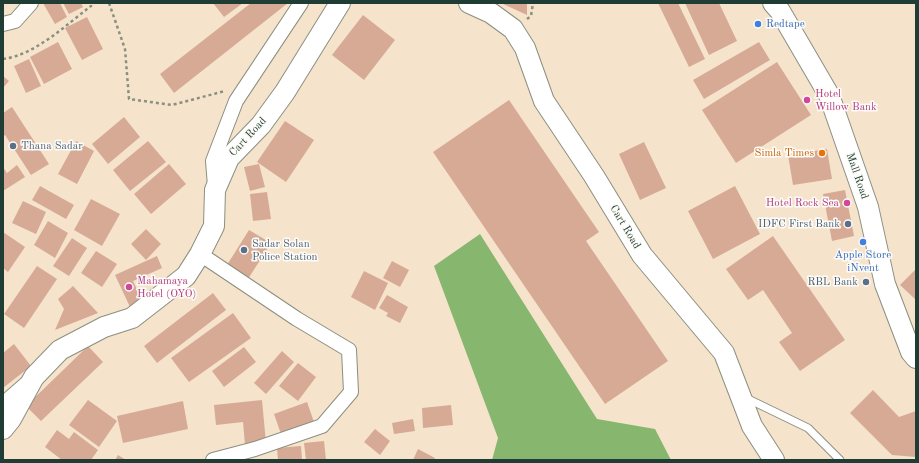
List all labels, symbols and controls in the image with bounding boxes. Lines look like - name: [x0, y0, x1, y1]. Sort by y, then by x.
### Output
- place label: Redtape: [766, 17, 805, 31]
- marker: Redtape: [753, 19, 763, 29]
- place label: Hotel Willow Bank: [815, 87, 877, 113]
- marker: Hotel Willow Bank: [802, 95, 812, 105]
- street label: Cart Road: [227, 115, 269, 159]
- place label: Thana Sadar: [21, 139, 83, 153]
- marker: Thana Sadar: [8, 141, 18, 151]
- place label: Simla Times: [755, 146, 814, 160]
- marker: Simla Times: [817, 148, 827, 158]
- street label: Mall Road: [843, 151, 871, 201]
- place label: Hotel Rock Sea: [766, 196, 839, 210]
- marker: Hotel Rock Sea: [842, 198, 852, 208]
- street label: Cart Road: [607, 203, 643, 251]
- place label: IDFC First Bank: [758, 217, 840, 231]
- marker: IDFC First Bank: [843, 219, 853, 229]
- place label: Sadar Solan Police Station: [252, 237, 318, 263]
- marker: Apple Store iNvent: [858, 237, 868, 247]
- marker: Sadar Solan Police Station: [239, 245, 249, 255]
- place label: Apple Store iNvent: [835, 248, 891, 274]
- place label: Mahamaya Hotel (OYO): [137, 274, 196, 300]
- place label: RBL Bank: [807, 275, 858, 289]
- marker: RBL Bank: [861, 277, 871, 287]
- marker: Mahamaya Hotel (OYO): [124, 282, 134, 292]

